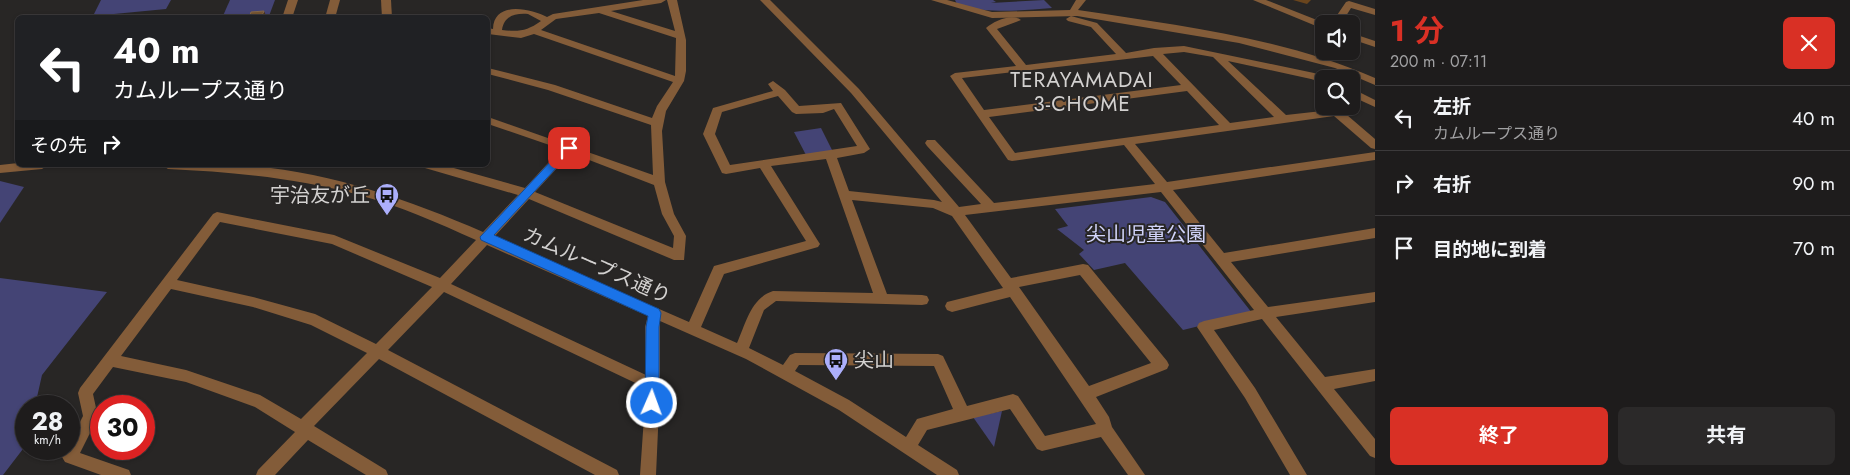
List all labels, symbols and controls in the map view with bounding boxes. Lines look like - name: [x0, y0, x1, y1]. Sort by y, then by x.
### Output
- text: 1 分: [1390, 9, 1444, 52]
- map controls: [1315, 15, 1360, 115]
- button: sound: [1315, 15, 1360, 60]
- button: close: [1783, 17, 1835, 69]
- text: 40 m: [113, 26, 200, 76]
- icon: left: [30, 35, 95, 100]
- text: 200 m · 07:11: [1390, 50, 1487, 73]
- district label: TERAYAMADAI 3-CHOME: [1010, 65, 1154, 119]
- button: search: [1315, 70, 1360, 115]
- text: カムループス通り: [113, 74, 288, 106]
- text: 左折: [1433, 93, 1471, 120]
- icon: left: [1390, 104, 1418, 132]
- text: 40 m: [1792, 105, 1835, 132]
- text: カムループス通り: [1433, 122, 1560, 145]
- pin: [548, 127, 590, 169]
- icon: right: [97, 130, 125, 158]
- text: その先: [30, 132, 87, 159]
- icon: arrive: [555, 134, 583, 162]
- icon: right: [1390, 169, 1418, 197]
- text: 90 m: [1792, 170, 1835, 197]
- text: 右折: [1433, 171, 1471, 198]
- place label: 宇治友が丘: [270, 181, 370, 210]
- bus stop icon: 宇治友が丘: [374, 182, 400, 216]
- street label: カムループス通り: [518, 220, 675, 311]
- park label: 尖山児童公園: [1086, 220, 1206, 249]
- icon: arrive: [1390, 234, 1418, 262]
- text: 70 m: [1793, 235, 1835, 262]
- text: 目的地に到着: [1433, 236, 1547, 263]
- place label: 尖山: [854, 346, 894, 375]
- bus stop icon: 尖山: [823, 347, 849, 381]
- position arrow: [625, 376, 677, 428]
- speed limit sign: 30: [90, 395, 155, 460]
- text: 28: [31, 403, 64, 439]
- button: 終了: [1390, 407, 1608, 465]
- button: 共有: [1618, 407, 1835, 465]
- text: km/h: [34, 431, 61, 449]

